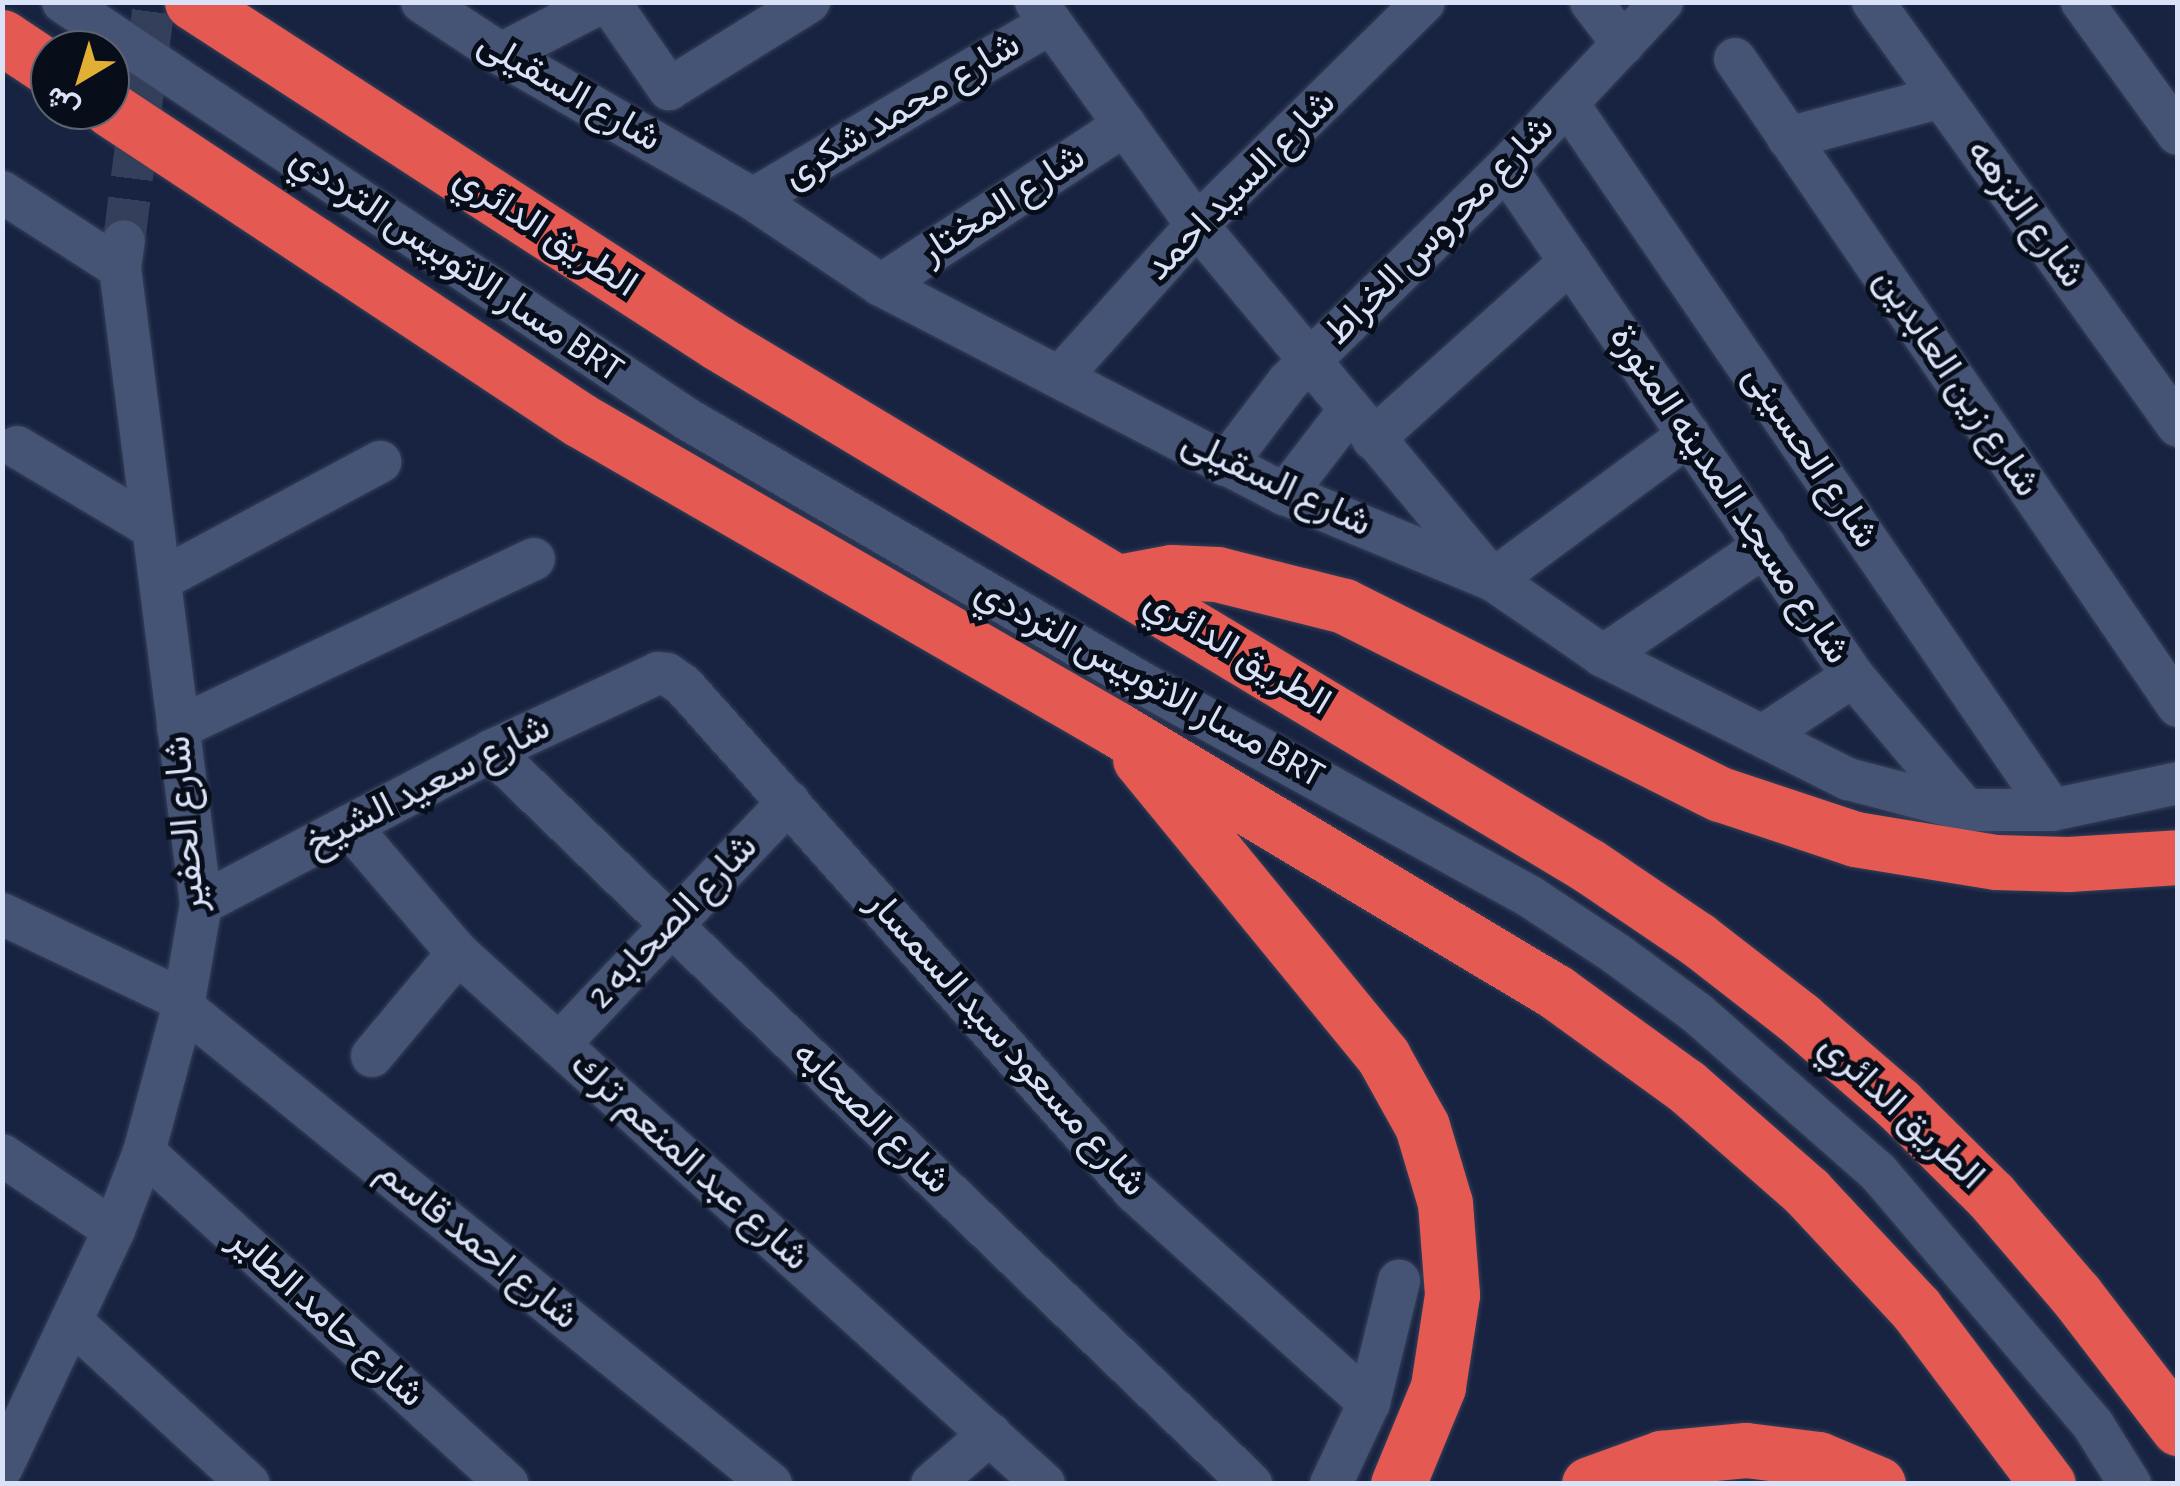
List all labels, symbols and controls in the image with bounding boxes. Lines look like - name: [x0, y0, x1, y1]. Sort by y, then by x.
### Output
- street label: شارع السقيلى: [469, 21, 669, 163]
- street label: شارع محمد شكرى: [775, 22, 1029, 200]
- north arrow: [30, 30, 130, 130]
- text: ش: [41, 81, 85, 123]
- street label: شارع السيد احمد: [1136, 81, 1346, 291]
- street label: شارع محروس الخراط: [1316, 107, 1564, 355]
- street label: شارع النزهه: [1956, 131, 2094, 297]
- street label: شارع المختار: [912, 135, 1094, 275]
- street label: مسار الاتوبيس الترددي BRT: [281, 136, 631, 394]
- street label: الطريق الدائري: [445, 156, 645, 308]
- street label: شارع زين العابدين: [1863, 260, 2049, 506]
- street label: شارع مسجد المدينه المنورة: [1599, 317, 1859, 673]
- street label: شارع الحسينى: [1732, 357, 1888, 557]
- street label: شارع السقيلى: [1174, 420, 1378, 548]
- street label: مسار الاتوبيس الترددي BRT: [967, 569, 1331, 799]
- street label: الطريق الدائري: [1136, 580, 1338, 726]
- street label: شارع سعيد الشيخ: [298, 705, 558, 867]
- street label: شارع الحفير: [156, 734, 216, 914]
- street label: شارع الصحابه 2: [578, 825, 768, 1019]
- street label: شارع مسعود سيد السمسار: [856, 881, 1156, 1207]
- street label: الطريق الدائري: [1809, 1024, 1993, 1200]
- street label: شارع الصحابه: [783, 1031, 959, 1205]
- street label: شارع عبد المنعم ترك: [560, 1043, 818, 1281]
- street label: شارع احمد قاسم: [367, 1150, 587, 1340]
- street label: شارع حامد الطاير: [219, 1218, 433, 1418]

